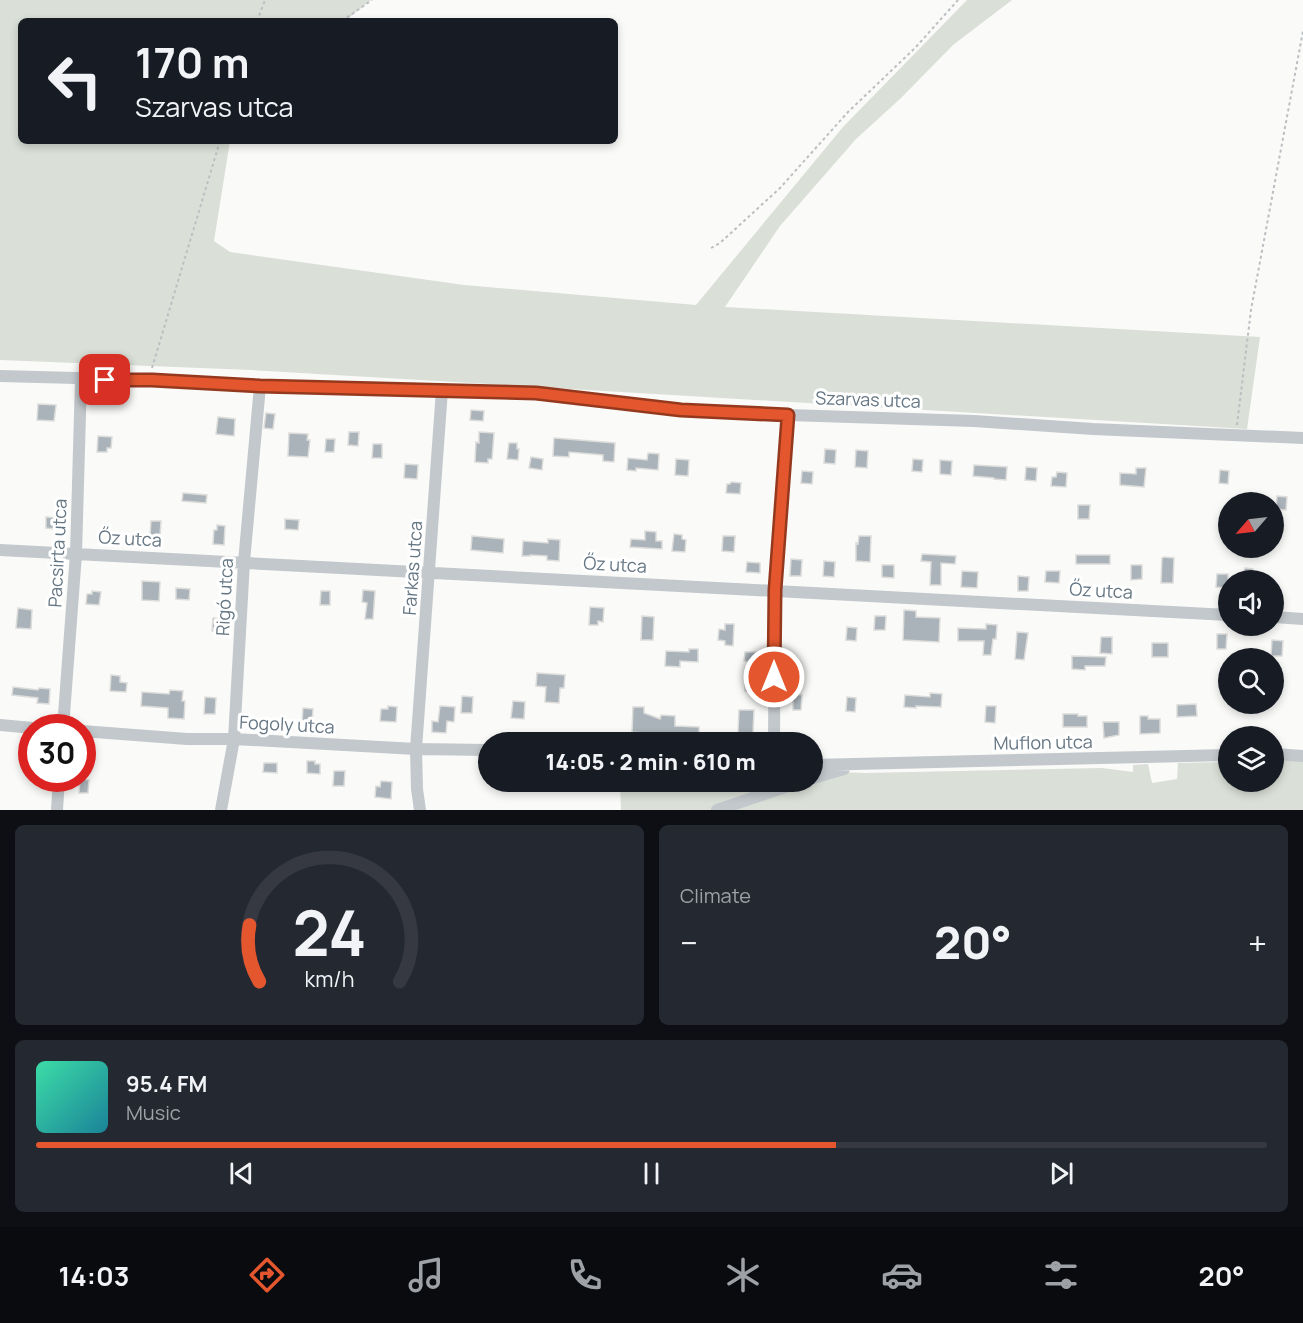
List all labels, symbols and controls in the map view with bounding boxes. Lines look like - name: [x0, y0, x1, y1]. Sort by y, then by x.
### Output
- text: 170 m: [135, 33, 250, 91]
- icon: left: [36, 42, 114, 120]
- text: Szarvas utca: [135, 88, 294, 125]
- pin: [79, 354, 130, 405]
- icon: arrive: [88, 363, 121, 396]
- street label: Szarvas utca: [815, 385, 921, 413]
- north arrow: [1218, 492, 1284, 558]
- map controls: [1218, 492, 1284, 792]
- street label: Pacsirta utca: [42, 498, 72, 608]
- street label: Farkas utca: [397, 520, 427, 616]
- street label: Őz utca: [98, 524, 162, 552]
- street label: Őz utca: [583, 550, 647, 578]
- street label: Rigó utca: [210, 557, 238, 637]
- button: sound: [1218, 570, 1284, 636]
- street label: Őz utca: [1069, 576, 1133, 604]
- position arrow: [742, 645, 806, 709]
- button: search: [1218, 648, 1284, 714]
- street label: Fogoly utca: [239, 710, 335, 738]
- speed limit sign: 30: [18, 714, 96, 792]
- button: layers: [1218, 726, 1284, 792]
- street label: Muflon utca: [993, 729, 1093, 755]
- text: 14:05 · 2 min · 610 m: [545, 747, 756, 777]
- text: Climate: [680, 882, 751, 909]
- text: 24: [293, 889, 366, 975]
- text: 20°: [934, 911, 1012, 973]
- text: −: [680, 920, 698, 965]
- text: +: [1248, 920, 1267, 965]
- text: km/h: [305, 964, 354, 993]
- text: 95.4 FM: [126, 1069, 207, 1099]
- text: Music: [126, 1099, 181, 1126]
- icon: previous: [225, 1157, 258, 1190]
- icon: pause: [635, 1157, 668, 1190]
- icon: next: [1045, 1157, 1078, 1190]
- icon: directions: [246, 1254, 288, 1296]
- icon: music: [405, 1254, 447, 1296]
- icon: phone: [564, 1254, 606, 1296]
- icon: climate: [722, 1254, 764, 1296]
- icon: car: [881, 1254, 923, 1296]
- icon: filters: [1040, 1254, 1082, 1296]
- text: 14:03: [58, 1257, 129, 1294]
- text: 20°: [1199, 1257, 1245, 1294]

